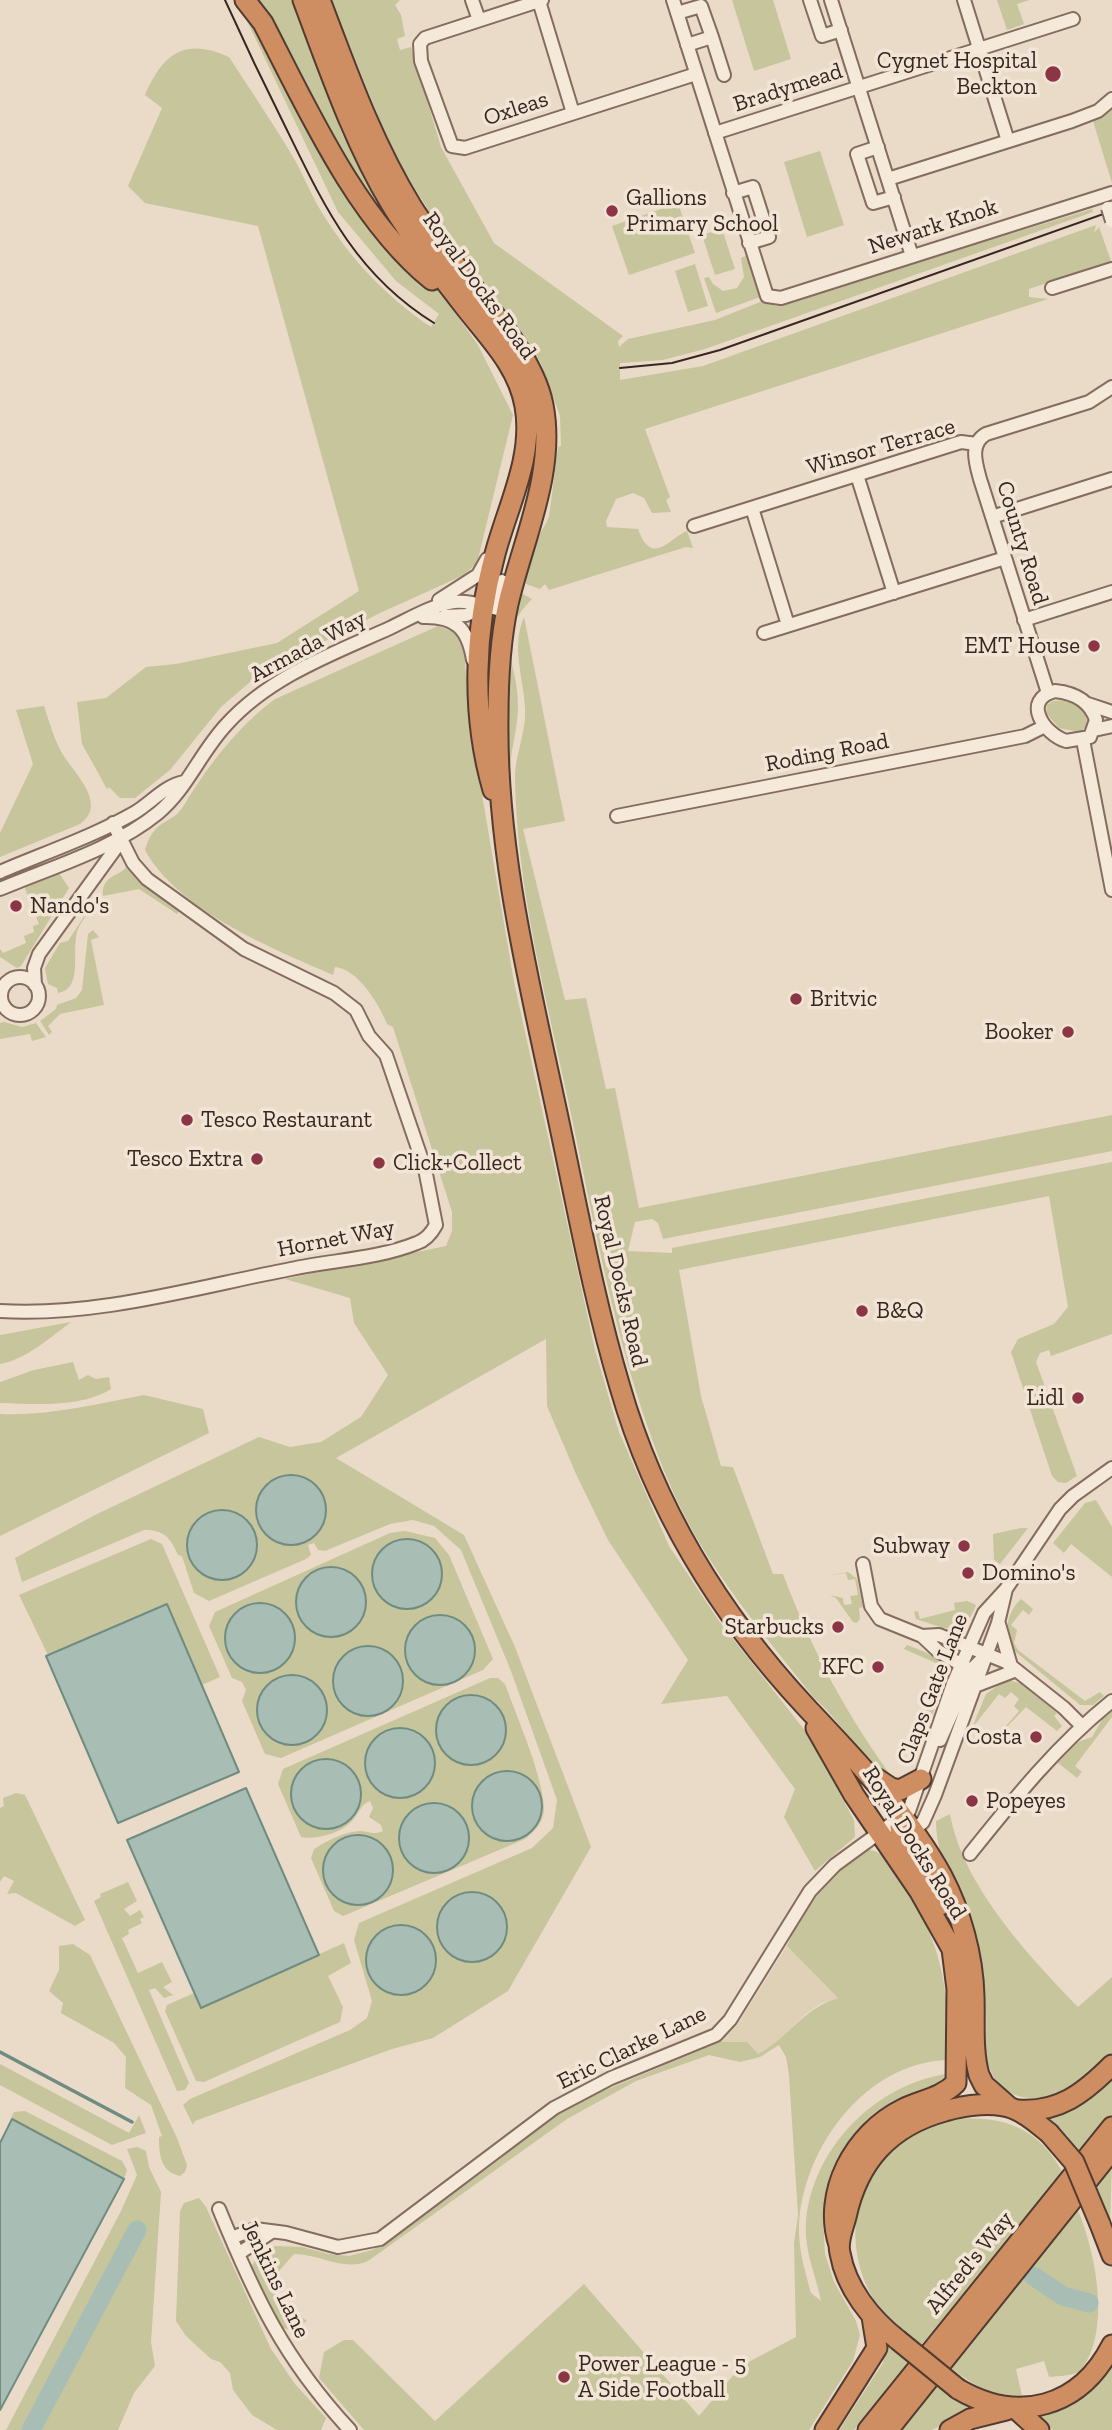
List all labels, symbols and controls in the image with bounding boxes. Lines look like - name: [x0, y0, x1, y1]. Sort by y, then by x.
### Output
- place label: Cygnet Hospital Beckton: [877, 47, 1037, 101]
- street label: Bradymead: [730, 57, 846, 119]
- marker: Cygnet Hospital Beckton: [1043, 64, 1063, 84]
- street label: Oxleas: [480, 86, 552, 132]
- place label: Gallions Primary School: [626, 184, 778, 238]
- street label: Newark Knok: [865, 193, 1001, 261]
- marker: Gallions Primary School: [604, 203, 620, 219]
- street label: Royal Docks Road: [416, 207, 542, 365]
- street label: Winsor Terrace: [804, 413, 958, 481]
- street label: County Road: [990, 478, 1054, 608]
- street label: Armada Way: [245, 605, 371, 689]
- place label: EMT House: [964, 632, 1080, 660]
- marker: EMT House: [1086, 638, 1102, 654]
- street label: Roding Road: [763, 728, 891, 778]
- place label: Nando's: [30, 892, 109, 920]
- marker: Nando's: [8, 898, 24, 914]
- place label: Britvic: [810, 985, 877, 1013]
- marker: Britvic: [788, 991, 804, 1007]
- place label: Booker: [984, 1018, 1054, 1046]
- marker: Booker: [1060, 1024, 1076, 1040]
- place label: Tesco Restaurant: [201, 1106, 372, 1134]
- marker: Tesco Restaurant: [179, 1112, 195, 1128]
- place label: Tesco Extra: [127, 1145, 243, 1173]
- place label: Click+Collect: [393, 1149, 522, 1177]
- marker: Tesco Extra: [249, 1151, 265, 1167]
- marker: Click+Collect: [371, 1155, 387, 1171]
- street label: Royal Docks Road: [587, 1193, 653, 1369]
- street label: Hornet Way: [275, 1214, 397, 1264]
- place label: B&Q: [876, 1297, 924, 1325]
- marker: B&Q: [854, 1303, 870, 1319]
- place label: Lidl: [1026, 1384, 1064, 1412]
- marker: Lidl: [1070, 1390, 1086, 1406]
- place label: Subway: [873, 1532, 950, 1560]
- marker: Subway: [956, 1538, 972, 1554]
- place label: Domino's: [982, 1559, 1075, 1587]
- marker: Domino's: [960, 1565, 976, 1581]
- street label: Claps Gate Lane: [892, 1610, 974, 1768]
- place label: Starbucks: [725, 1613, 824, 1641]
- marker: Starbucks: [830, 1619, 846, 1635]
- place label: KFC: [822, 1653, 864, 1681]
- marker: KFC: [870, 1659, 886, 1675]
- place label: Costa: [966, 1723, 1022, 1751]
- marker: Costa: [1028, 1729, 1044, 1745]
- street label: Royal Docks Road: [856, 1762, 972, 1924]
- place label: Popeyes: [986, 1787, 1066, 1815]
- marker: Popeyes: [964, 1793, 980, 1809]
- street label: Eric Clarke Lane: [553, 2000, 711, 2096]
- street label: Alfred's Way: [920, 2206, 1020, 2320]
- street label: Jenkins Lane: [234, 2215, 316, 2343]
- place label: Power League - 5 A Side Football: [578, 2350, 746, 2404]
- marker: Power League - 5 A Side Football: [556, 2369, 572, 2385]

